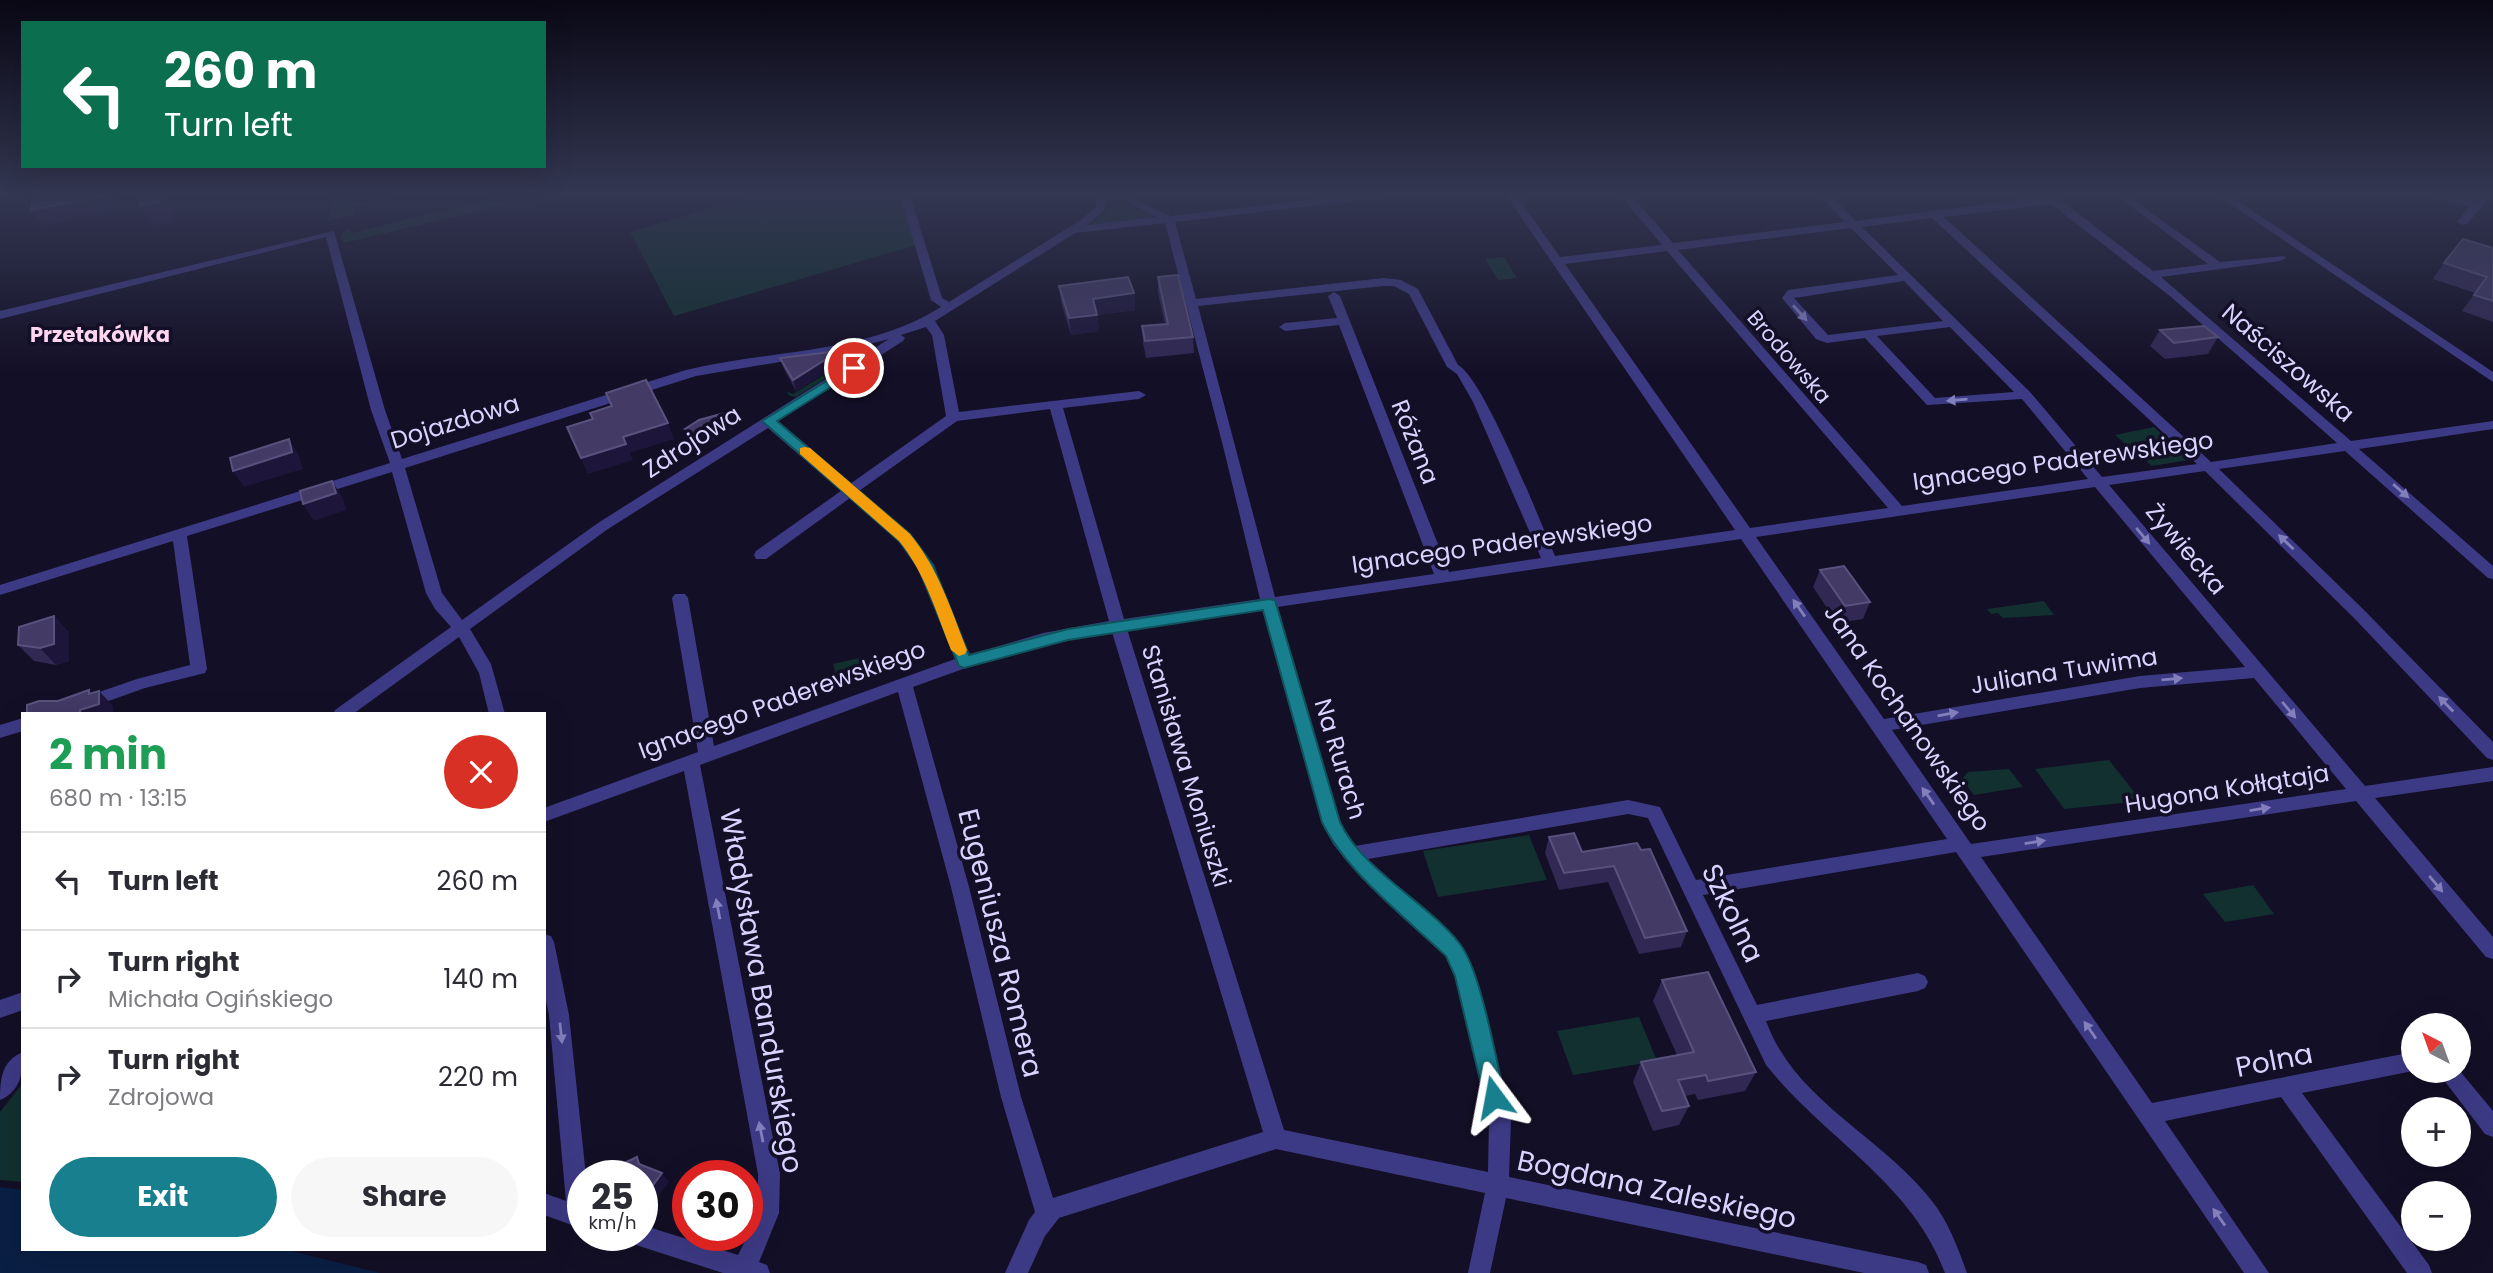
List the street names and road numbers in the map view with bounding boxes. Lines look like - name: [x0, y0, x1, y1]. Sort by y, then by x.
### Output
- street label: Naściszowska: [2215, 296, 2362, 429]
- street label: Brodowska: [1741, 304, 1838, 410]
- street label: Dojazdowa: [386, 386, 523, 457]
- street label: Różana: [1384, 395, 1447, 489]
- street label: Zdrojowa: [636, 398, 747, 486]
- street label: Ignacego Paderewskiego: [1911, 423, 2215, 498]
- street label: Żywiecka: [2138, 496, 2234, 601]
- street label: Ignacego Paderewskiego: [1350, 506, 1654, 581]
- street label: Jana Kochanowskiego: [1816, 597, 1998, 838]
- street label: Ignacego Paderewskiego: [634, 632, 930, 767]
- street label: Juliana Tuwima: [1968, 639, 2160, 702]
- street label: Stanisława Moniuszki: [1134, 641, 1239, 891]
- street label: Na Rurach: [1306, 694, 1374, 823]
- street label: Hugona Kołłątaja: [2122, 756, 2332, 821]
- street label: Eugeniusza Romera: [948, 805, 1053, 1082]
- street label: Władysława Bandurskiego: [710, 806, 813, 1176]
- street label: Szkolna: [1692, 857, 1773, 969]
- street label: Polna: [2232, 1034, 2316, 1087]
- street label: Bogdana Zaleskiego: [1514, 1141, 1800, 1238]

